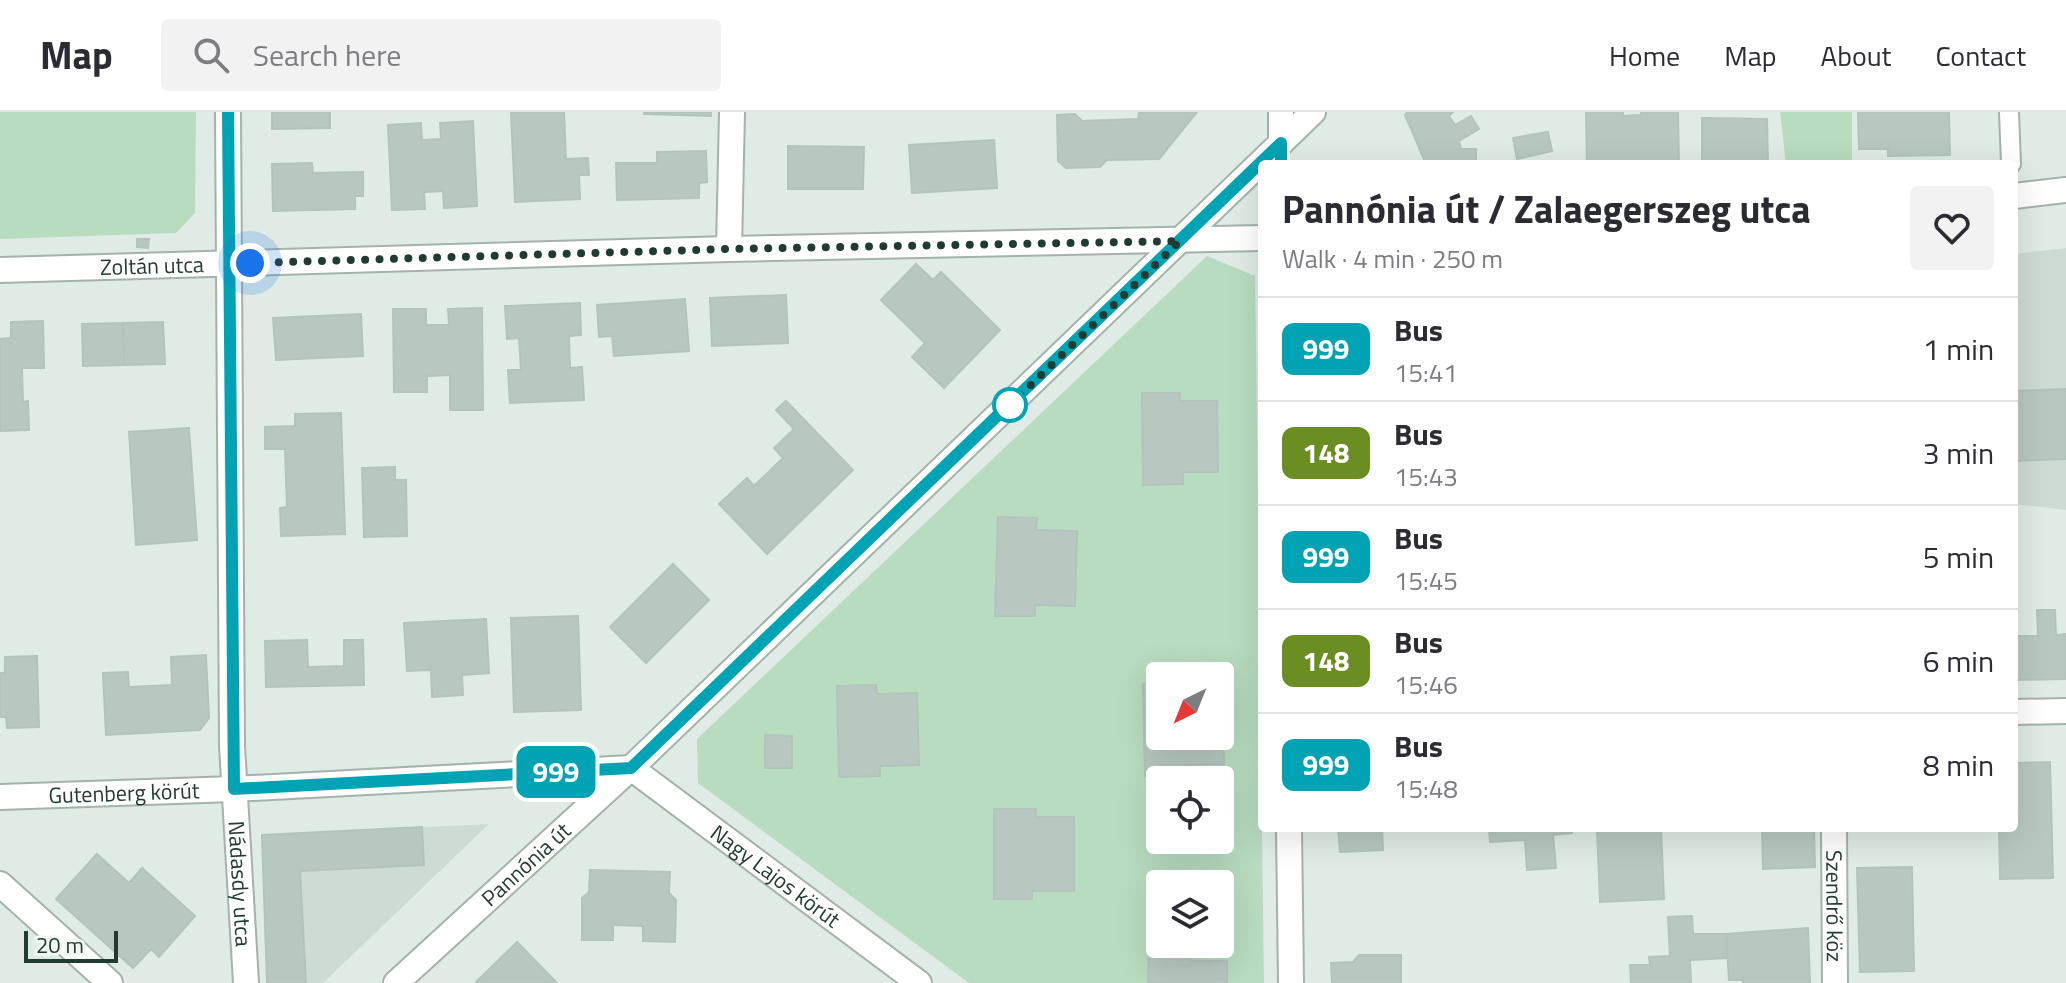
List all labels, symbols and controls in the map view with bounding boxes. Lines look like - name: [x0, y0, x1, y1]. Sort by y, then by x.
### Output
- search box: [161, 19, 721, 91]
- text: Map: [40, 26, 113, 84]
- text: Search here: [253, 32, 402, 78]
- icon: search: [189, 33, 233, 77]
- text: Home: [1609, 34, 1680, 77]
- text: Map: [1724, 34, 1777, 77]
- text: About: [1821, 34, 1891, 77]
- text: Contact: [1935, 34, 2026, 77]
- text: Pannónia út / Zalaegerszeg utca: [1282, 180, 1811, 238]
- button: heart: [1910, 186, 1994, 270]
- text: Walk · 4 min · 250 m: [1282, 239, 1503, 278]
- your location: [230, 243, 270, 283]
- street label: Zoltán utca: [100, 247, 204, 284]
- text: Bus: [1394, 307, 1443, 353]
- text: 1 min: [1923, 326, 1994, 372]
- text: 999: [1302, 327, 1350, 370]
- text: 15:41: [1394, 353, 1458, 392]
- unlabelled marker: [993, 388, 1027, 422]
- text: Bus: [1394, 411, 1443, 457]
- text: 3 min: [1923, 430, 1994, 476]
- text: 148: [1302, 431, 1350, 474]
- text: 15:43: [1394, 457, 1458, 496]
- text: Bus: [1394, 515, 1443, 561]
- text: 5 min: [1923, 534, 1994, 580]
- text: 999: [1302, 535, 1350, 578]
- text: 15:45: [1394, 561, 1458, 600]
- text: Bus: [1394, 619, 1443, 665]
- text: 6 min: [1923, 638, 1994, 684]
- text: 148: [1302, 639, 1350, 682]
- north arrow: [1146, 662, 1234, 750]
- map controls: [1146, 662, 1234, 958]
- text: 15:46: [1394, 665, 1458, 704]
- text: Bus: [1394, 723, 1443, 769]
- text: 8 min: [1923, 742, 1994, 788]
- text: 999: [1302, 743, 1350, 786]
- line badge: 999: [510, 746, 602, 798]
- text: 999: [532, 750, 580, 793]
- button: locate: [1146, 766, 1234, 854]
- text: 15:48: [1394, 769, 1458, 808]
- street label: Gutenberg körút: [48, 773, 200, 812]
- street label: Pannónia út: [473, 814, 579, 914]
- street label: Nagy Lajos körút: [703, 816, 848, 936]
- street label: Nádasdy utca: [219, 820, 261, 948]
- street label: Szendrő köz: [1817, 850, 1852, 962]
- button: layers: [1146, 870, 1234, 958]
- scale bar: [24, 927, 118, 963]
- text: 20 m: [36, 928, 84, 962]

